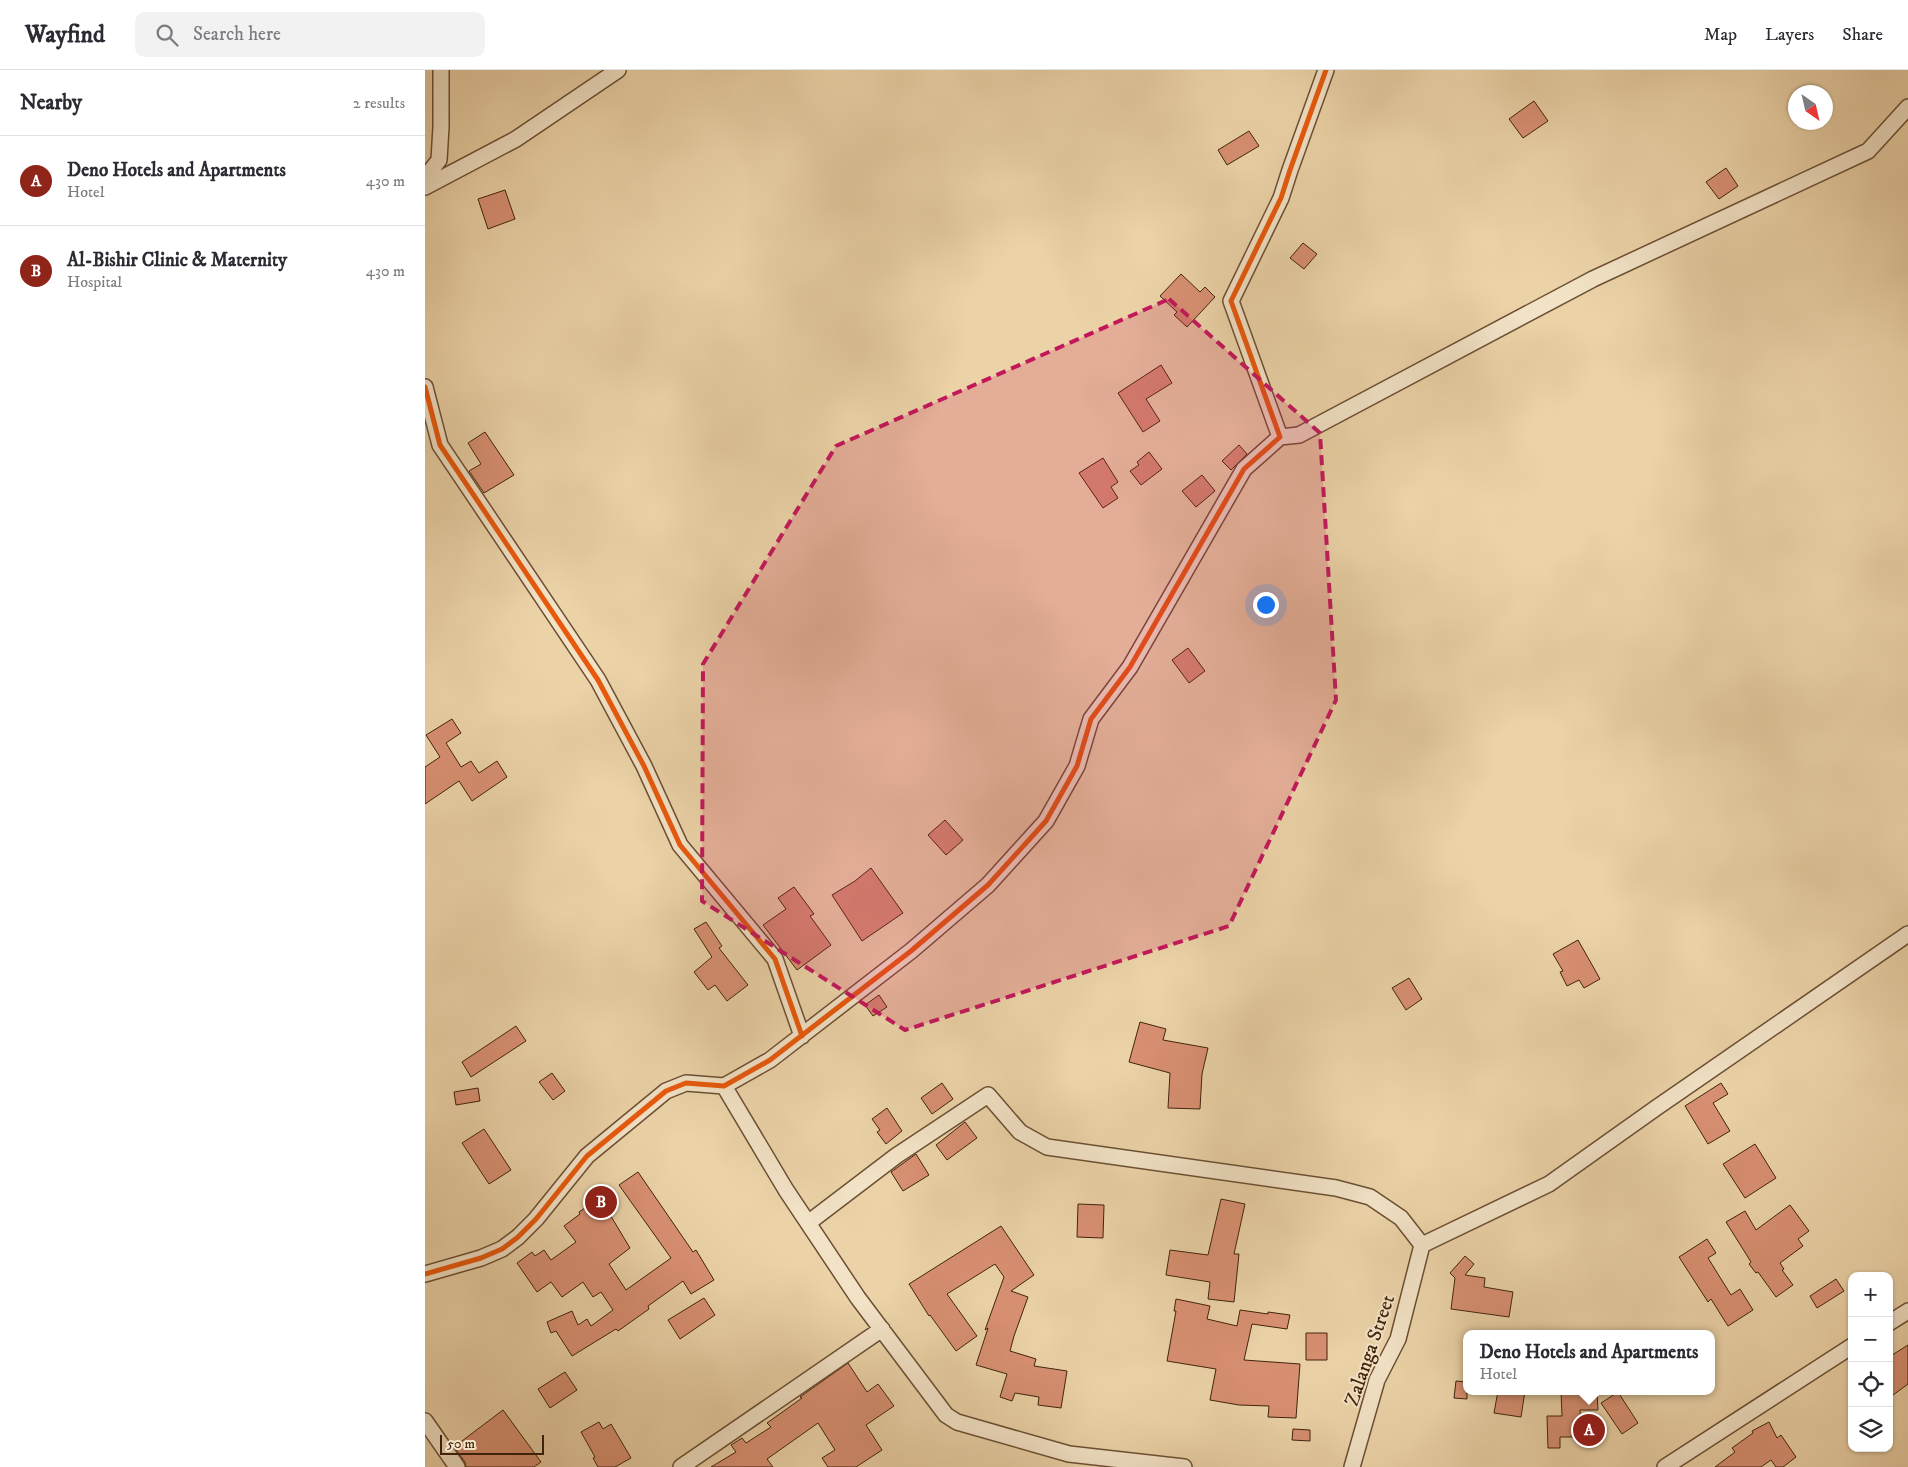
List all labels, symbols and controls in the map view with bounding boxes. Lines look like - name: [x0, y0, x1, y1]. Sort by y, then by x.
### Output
- search box: [135, 12, 485, 57]
- text: Wayfind: [25, 20, 105, 50]
- icon: search: [153, 21, 181, 49]
- text: Search here: [193, 23, 281, 46]
- text: Map: [1704, 24, 1737, 46]
- text: Layers: [1765, 24, 1814, 46]
- text: Share: [1842, 24, 1883, 46]
- north arrow: [1788, 85, 1833, 130]
- text: Nearby: [20, 90, 82, 116]
- text: 2 results: [353, 93, 405, 113]
- text: Deno Hotels and Apartments: [67, 159, 286, 182]
- text: A: [31, 171, 41, 191]
- text: 430 m: [366, 171, 405, 191]
- text: Hotel: [67, 182, 105, 202]
- text: Al-Bishir Clinic & Maternity: [67, 249, 287, 272]
- text: B: [31, 261, 41, 281]
- text: 430 m: [366, 261, 405, 281]
- text: Hospital: [67, 272, 122, 292]
- your location: [1253, 592, 1279, 618]
- pin: B: [585, 1183, 617, 1221]
- map controls: [1848, 1272, 1893, 1452]
- button: +: [1848, 1272, 1893, 1317]
- street label: Zalanga Street: [1340, 1292, 1401, 1409]
- button: −: [1848, 1317, 1893, 1362]
- popup: [1463, 1330, 1715, 1395]
- text: Deno Hotels and Apartments: [1480, 1341, 1698, 1364]
- button: locate: [1848, 1362, 1893, 1407]
- text: Hotel: [1480, 1364, 1517, 1384]
- button: layers: [1848, 1407, 1893, 1452]
- pin: A: [1573, 1411, 1605, 1449]
- scale bar: [440, 1432, 544, 1455]
- text: 50 m: [447, 1435, 475, 1453]

